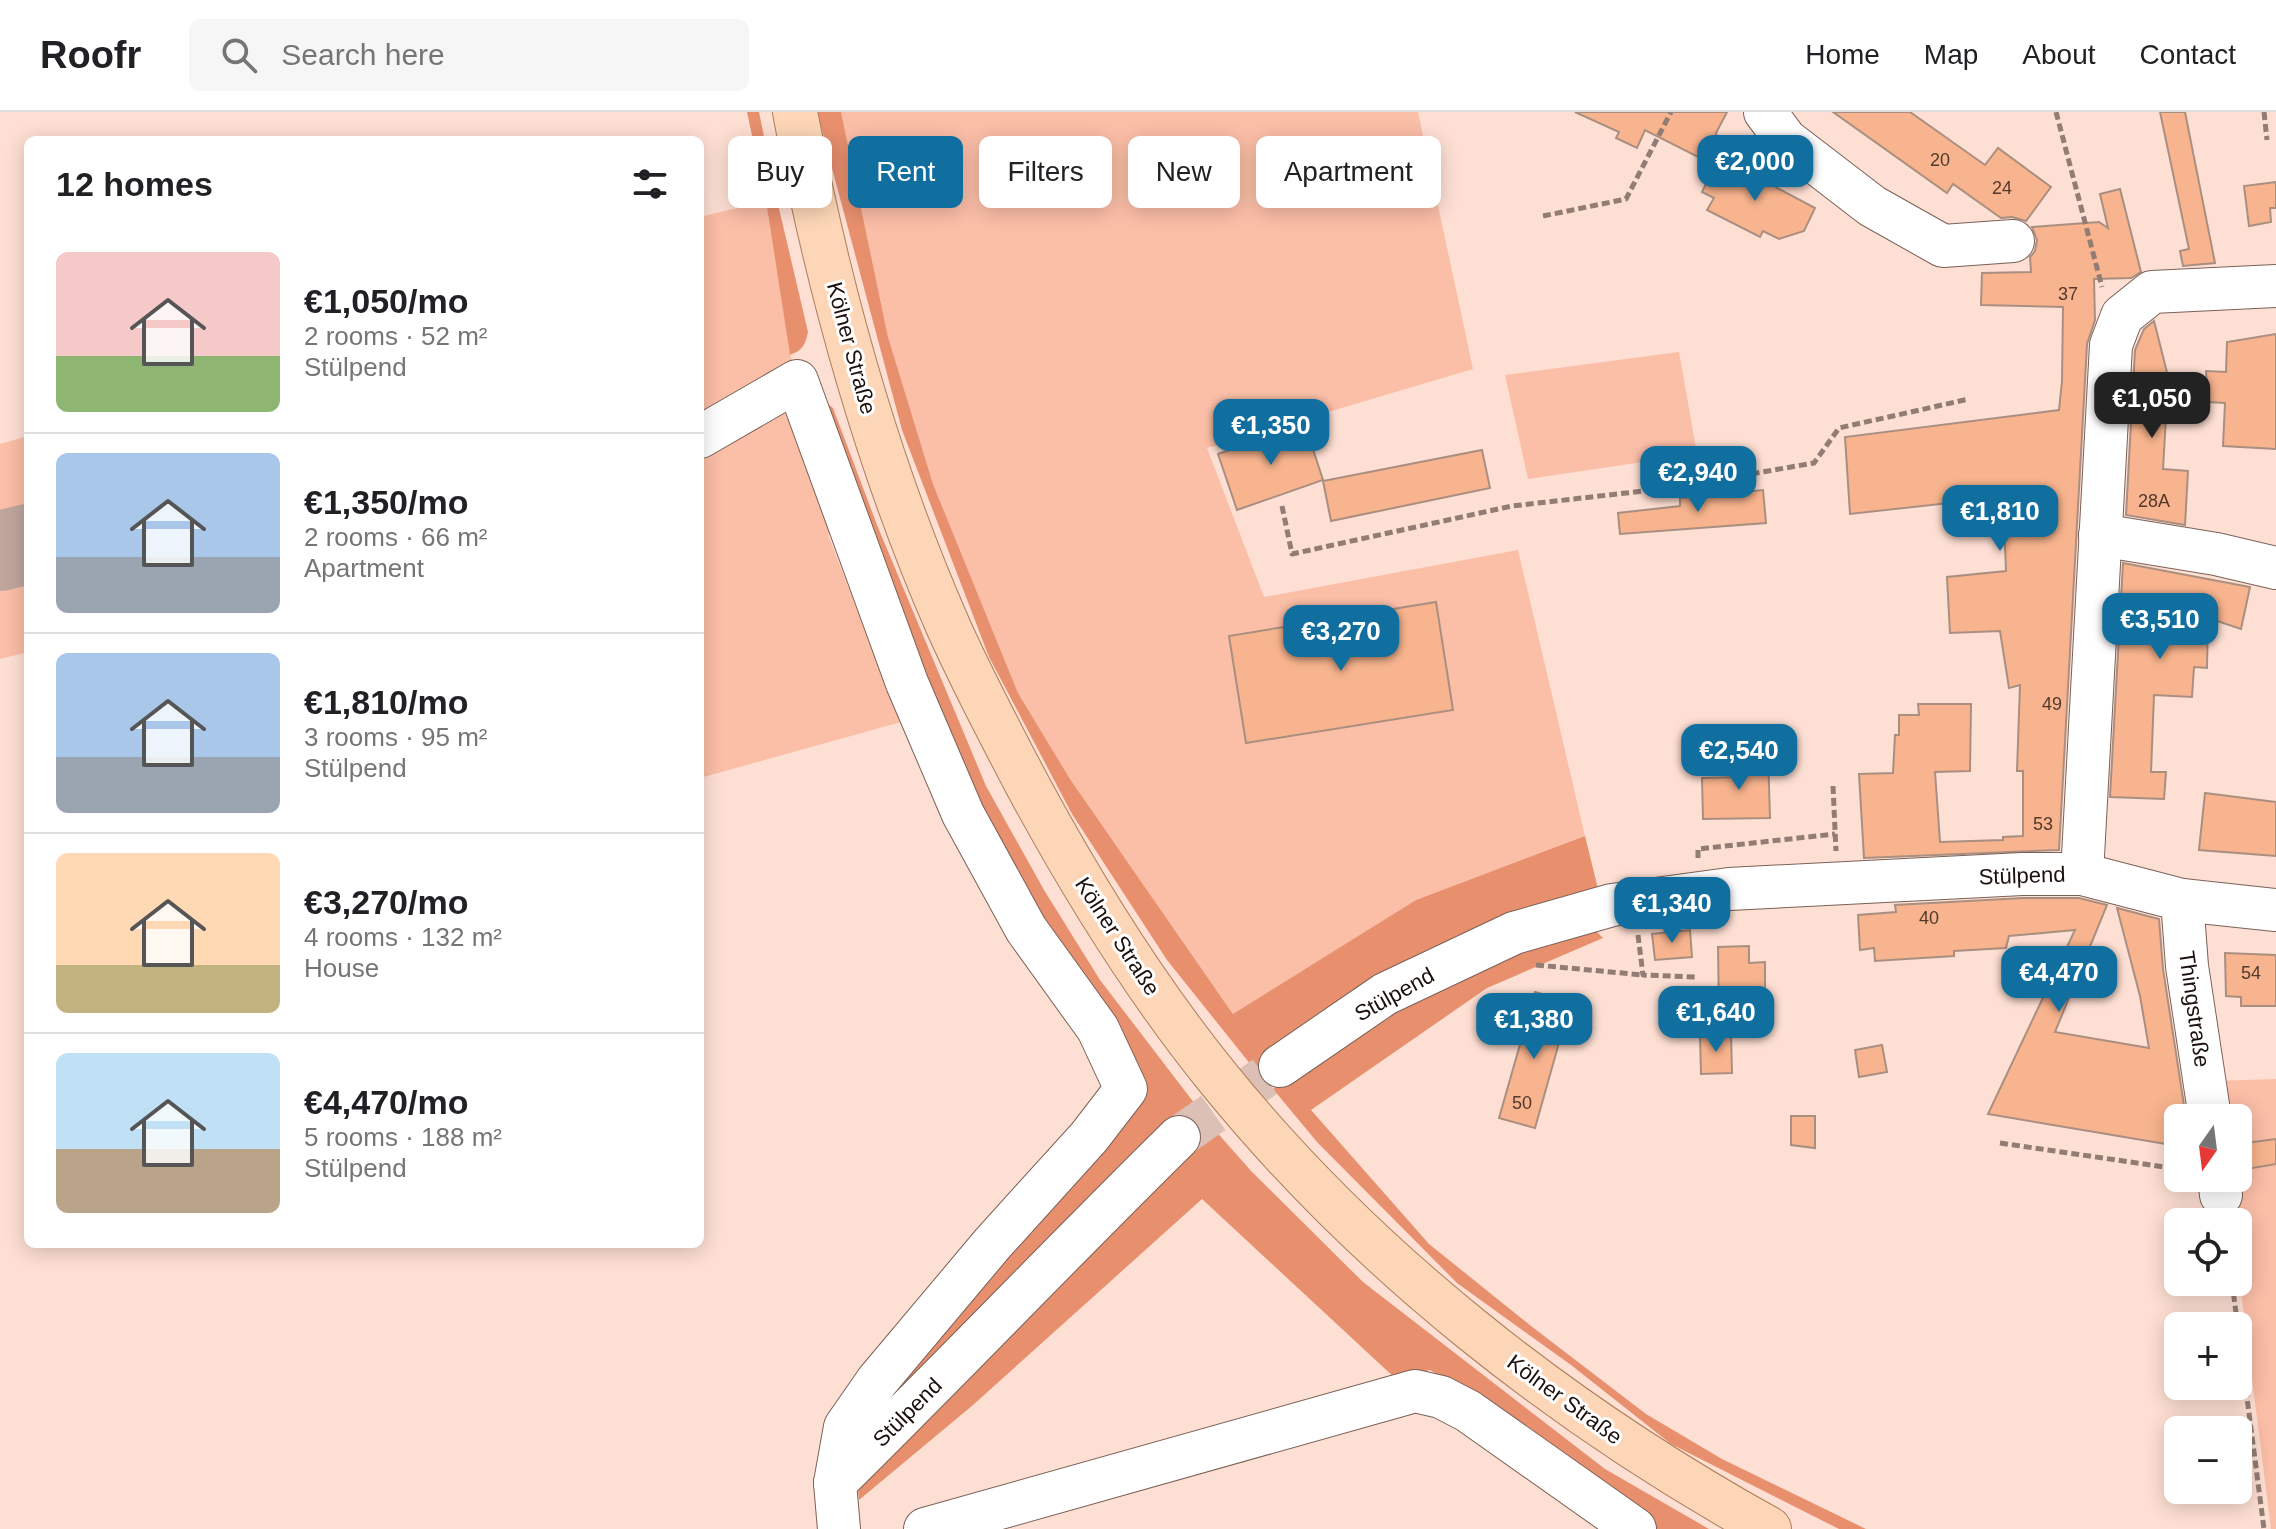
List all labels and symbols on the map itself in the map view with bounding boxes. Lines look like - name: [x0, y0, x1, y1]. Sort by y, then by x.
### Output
- pin: €2,000: [1690, 135, 1820, 203]
- house number: 20: [1930, 150, 1950, 170]
- house number: 24: [1992, 178, 2012, 198]
- street label: Kölner Straße: [822, 279, 881, 417]
- house number: 37: [2058, 284, 2078, 304]
- pin: €1,050: [2087, 372, 2217, 440]
- pin: €1,350: [1206, 399, 1336, 467]
- pin: €2,940: [1633, 446, 1763, 514]
- pin: €1,810: [1935, 485, 2065, 553]
- house number: 28A: [2138, 491, 2170, 511]
- pin: €3,510: [2095, 593, 2225, 661]
- pin: €3,270: [1276, 605, 1406, 673]
- house number: 49: [2042, 694, 2062, 714]
- pin: €2,540: [1674, 724, 1804, 792]
- house number: 53: [2033, 814, 2053, 834]
- street label: Stülpend: [1978, 861, 2066, 890]
- street label: Kölner Straße: [1070, 873, 1165, 1000]
- pin: €1,340: [1607, 877, 1737, 945]
- house number: 40: [1919, 908, 1939, 928]
- pin: €4,470: [1994, 946, 2124, 1014]
- street label: Thingstraße: [2174, 949, 2215, 1069]
- street label: Stülpend: [1350, 962, 1438, 1026]
- house number: 54: [2241, 963, 2261, 983]
- pin: €1,640: [1651, 986, 1781, 1054]
- pin: €1,380: [1469, 993, 1599, 1061]
- house number: 50: [1512, 1093, 1532, 1113]
- north arrow: [2164, 1104, 2252, 1192]
- street label: Kölner Straße: [1502, 1349, 1627, 1449]
- street label: Stülpend: [868, 1373, 947, 1452]

